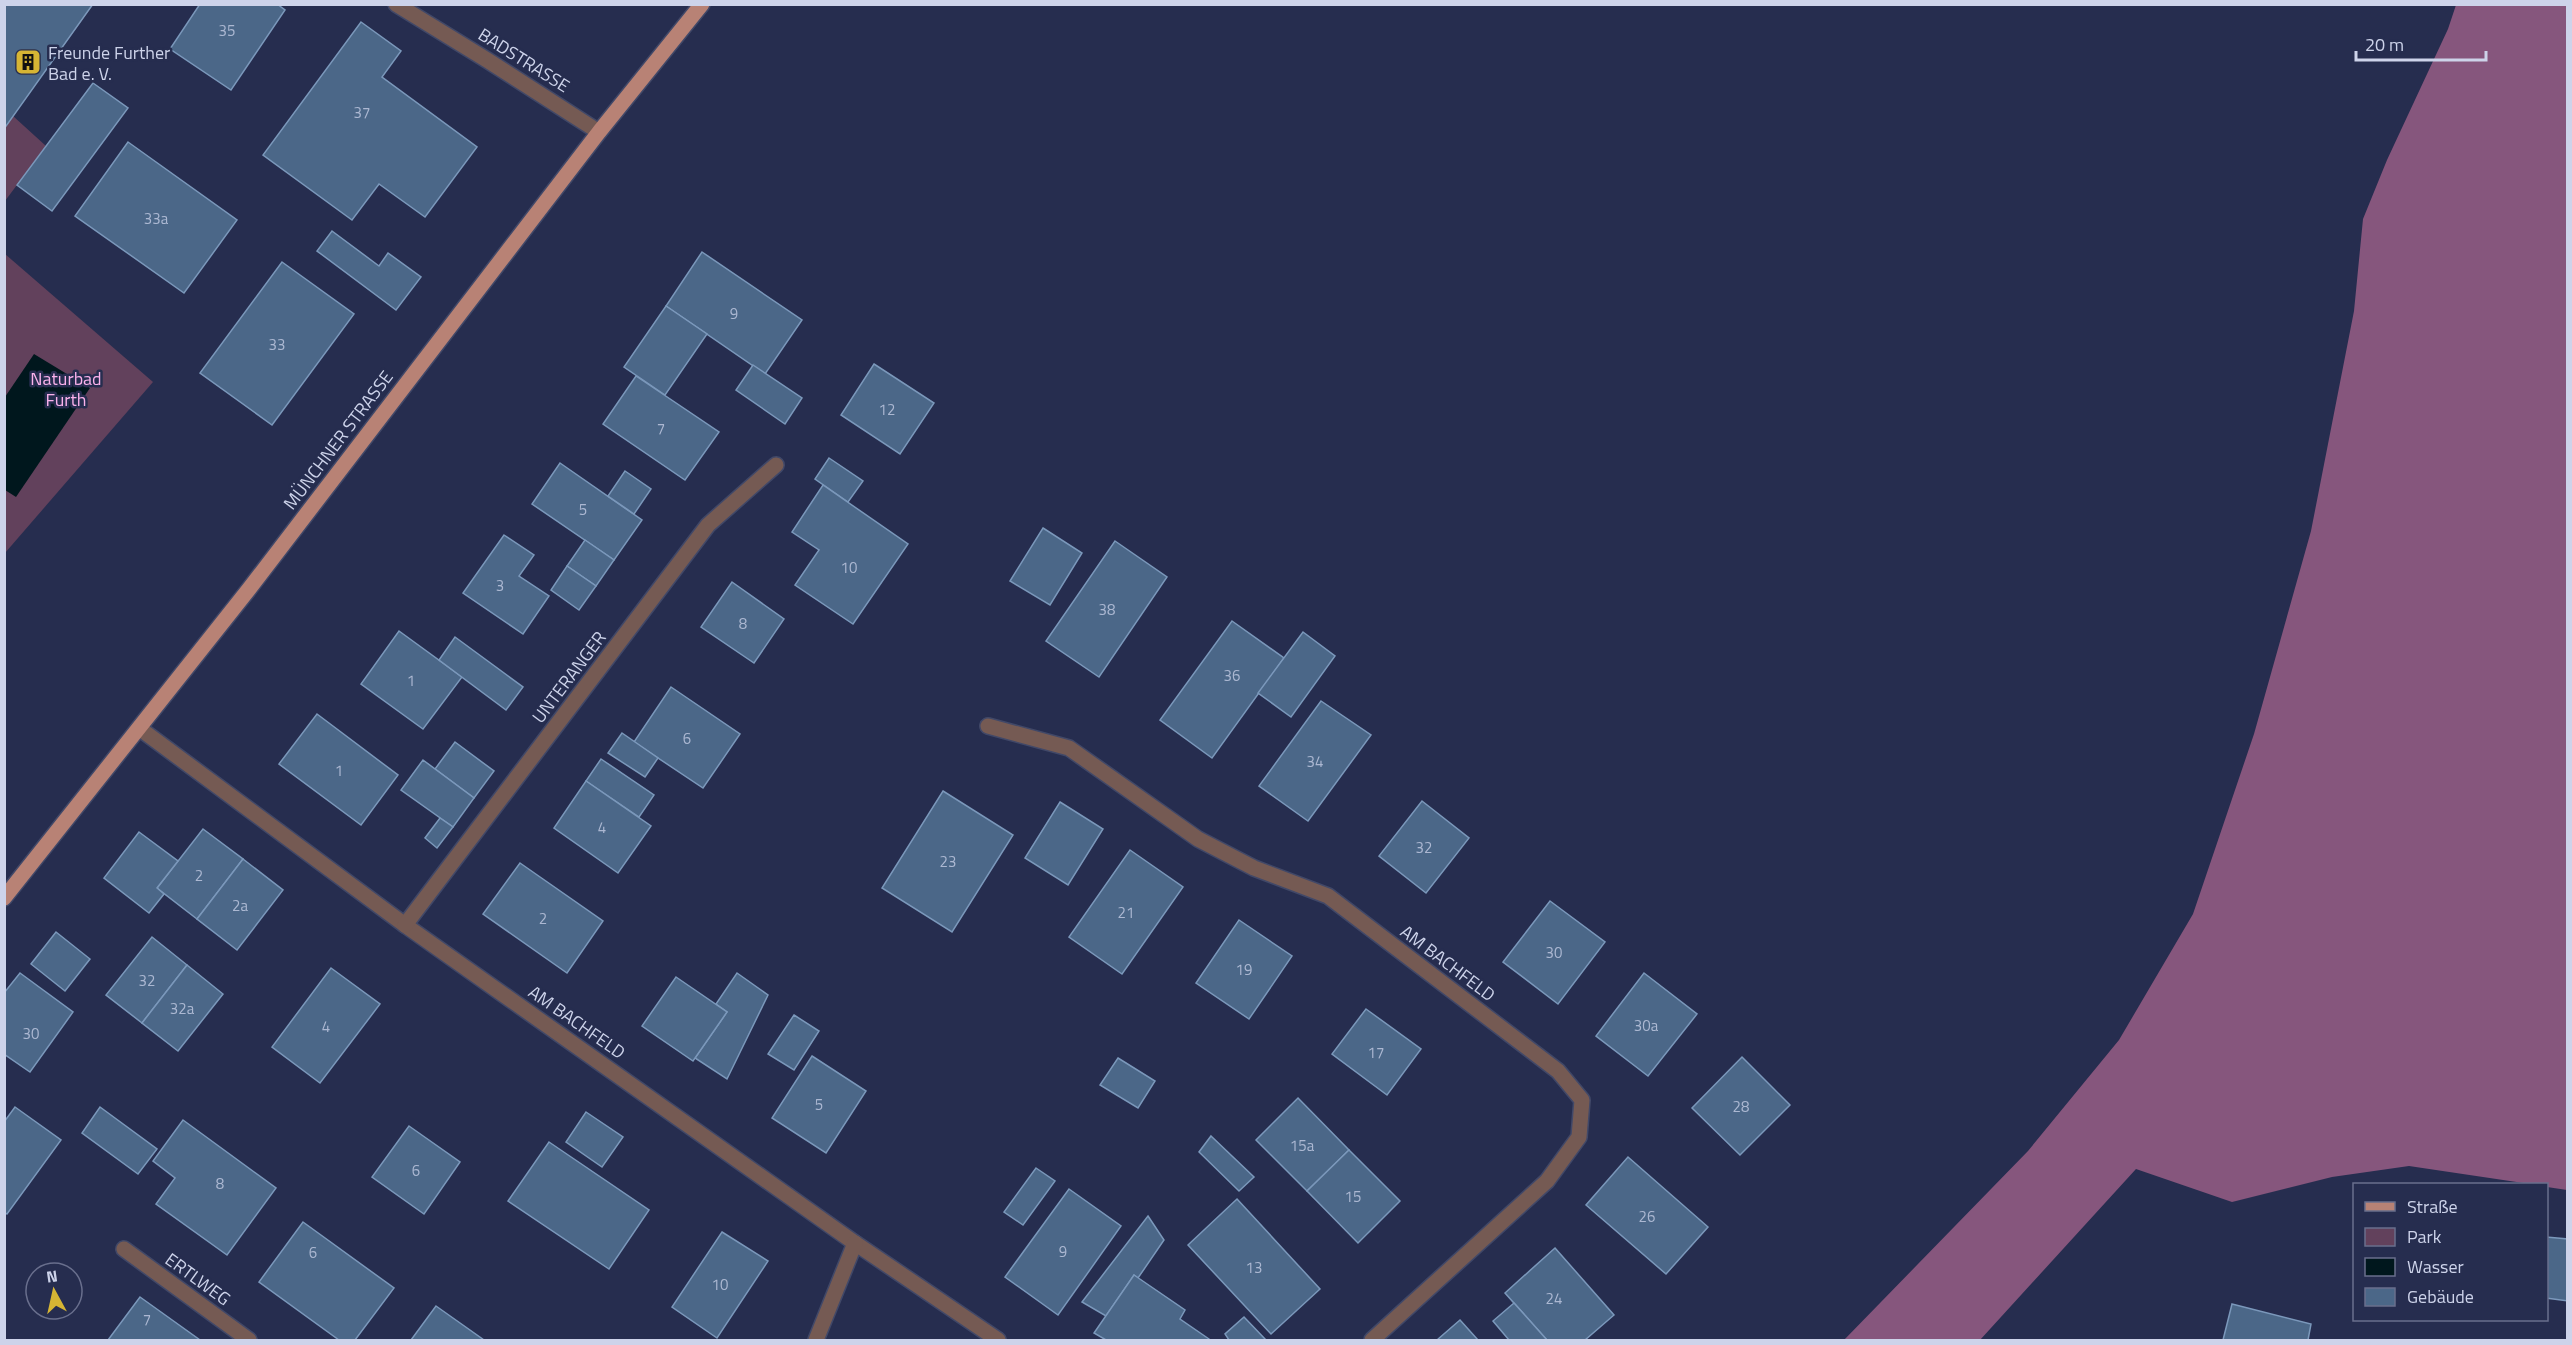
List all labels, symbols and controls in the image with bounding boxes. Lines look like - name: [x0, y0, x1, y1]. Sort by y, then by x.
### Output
- house number: 35: [219, 19, 235, 42]
- street label: BADSTRASSE: [473, 21, 575, 99]
- scale bar: [2356, 24, 2486, 62]
- text: 20 m: [2365, 31, 2404, 58]
- place label: Freunde Further Bad e. V.: [48, 39, 170, 87]
- building icon: Freunde Further Bad e. V.: [13, 47, 43, 77]
- house number: 37: [354, 101, 370, 124]
- house number: 33a: [144, 207, 169, 230]
- house number: 9: [730, 302, 738, 325]
- house number: 33: [269, 333, 285, 356]
- park label: Naturbad Furth: [30, 365, 102, 413]
- street label: MÜNCHNER STRASSE: [277, 365, 399, 515]
- house number: 12: [879, 398, 895, 421]
- house number: 7: [657, 417, 665, 440]
- house number: 5: [579, 498, 587, 521]
- house number: 10: [841, 556, 857, 579]
- house number: 3: [496, 574, 504, 597]
- house number: 38: [1099, 598, 1115, 621]
- house number: 8: [739, 612, 747, 635]
- street label: UNTERANGER: [525, 625, 613, 729]
- house number: 36: [1224, 664, 1240, 687]
- house number: 1: [407, 669, 415, 692]
- house number: 6: [683, 727, 691, 750]
- house number: 34: [1307, 750, 1323, 773]
- house number: 1: [335, 759, 343, 782]
- house number: 4: [598, 816, 606, 839]
- house number: 32: [1416, 836, 1432, 859]
- house number: 23: [940, 850, 956, 873]
- house number: 2: [195, 864, 203, 887]
- house number: 2a: [232, 894, 248, 917]
- house number: 21: [1118, 901, 1134, 924]
- house number: 2: [539, 907, 547, 930]
- street label: AM BACHFELD: [1395, 918, 1501, 1008]
- house number: 30: [1546, 941, 1562, 964]
- house number: 19: [1236, 958, 1252, 981]
- house number: 32: [139, 969, 155, 992]
- street label: AM BACHFELD: [523, 979, 631, 1065]
- house number: 32a: [170, 997, 195, 1020]
- house number: 30a: [1634, 1014, 1659, 1037]
- house number: 4: [322, 1015, 330, 1038]
- house number: 30: [23, 1022, 39, 1045]
- house number: 17: [1368, 1041, 1384, 1064]
- house number: 5: [815, 1093, 823, 1116]
- house number: 28: [1733, 1095, 1749, 1118]
- house number: 15a: [1290, 1134, 1315, 1157]
- house number: 6: [412, 1159, 420, 1182]
- house number: 8: [216, 1172, 224, 1195]
- legend: [2353, 1183, 2548, 1321]
- house number: 15: [1345, 1185, 1361, 1208]
- text: Straße: [2407, 1193, 2458, 1220]
- house number: 26: [1639, 1205, 1655, 1228]
- text: Park: [2407, 1223, 2442, 1250]
- house number: 9: [1059, 1240, 1067, 1263]
- house number: 6: [309, 1241, 317, 1264]
- street label: ERTLWEG: [160, 1246, 236, 1312]
- text: Wasser: [2407, 1253, 2464, 1280]
- house number: 13: [1246, 1256, 1262, 1279]
- north arrow: [24, 1261, 84, 1321]
- text: N: [45, 1263, 59, 1289]
- house number: 10: [712, 1273, 728, 1296]
- text: Gebäude: [2407, 1283, 2474, 1310]
- house number: 24: [1546, 1287, 1562, 1310]
- house number: 7: [143, 1308, 151, 1331]

